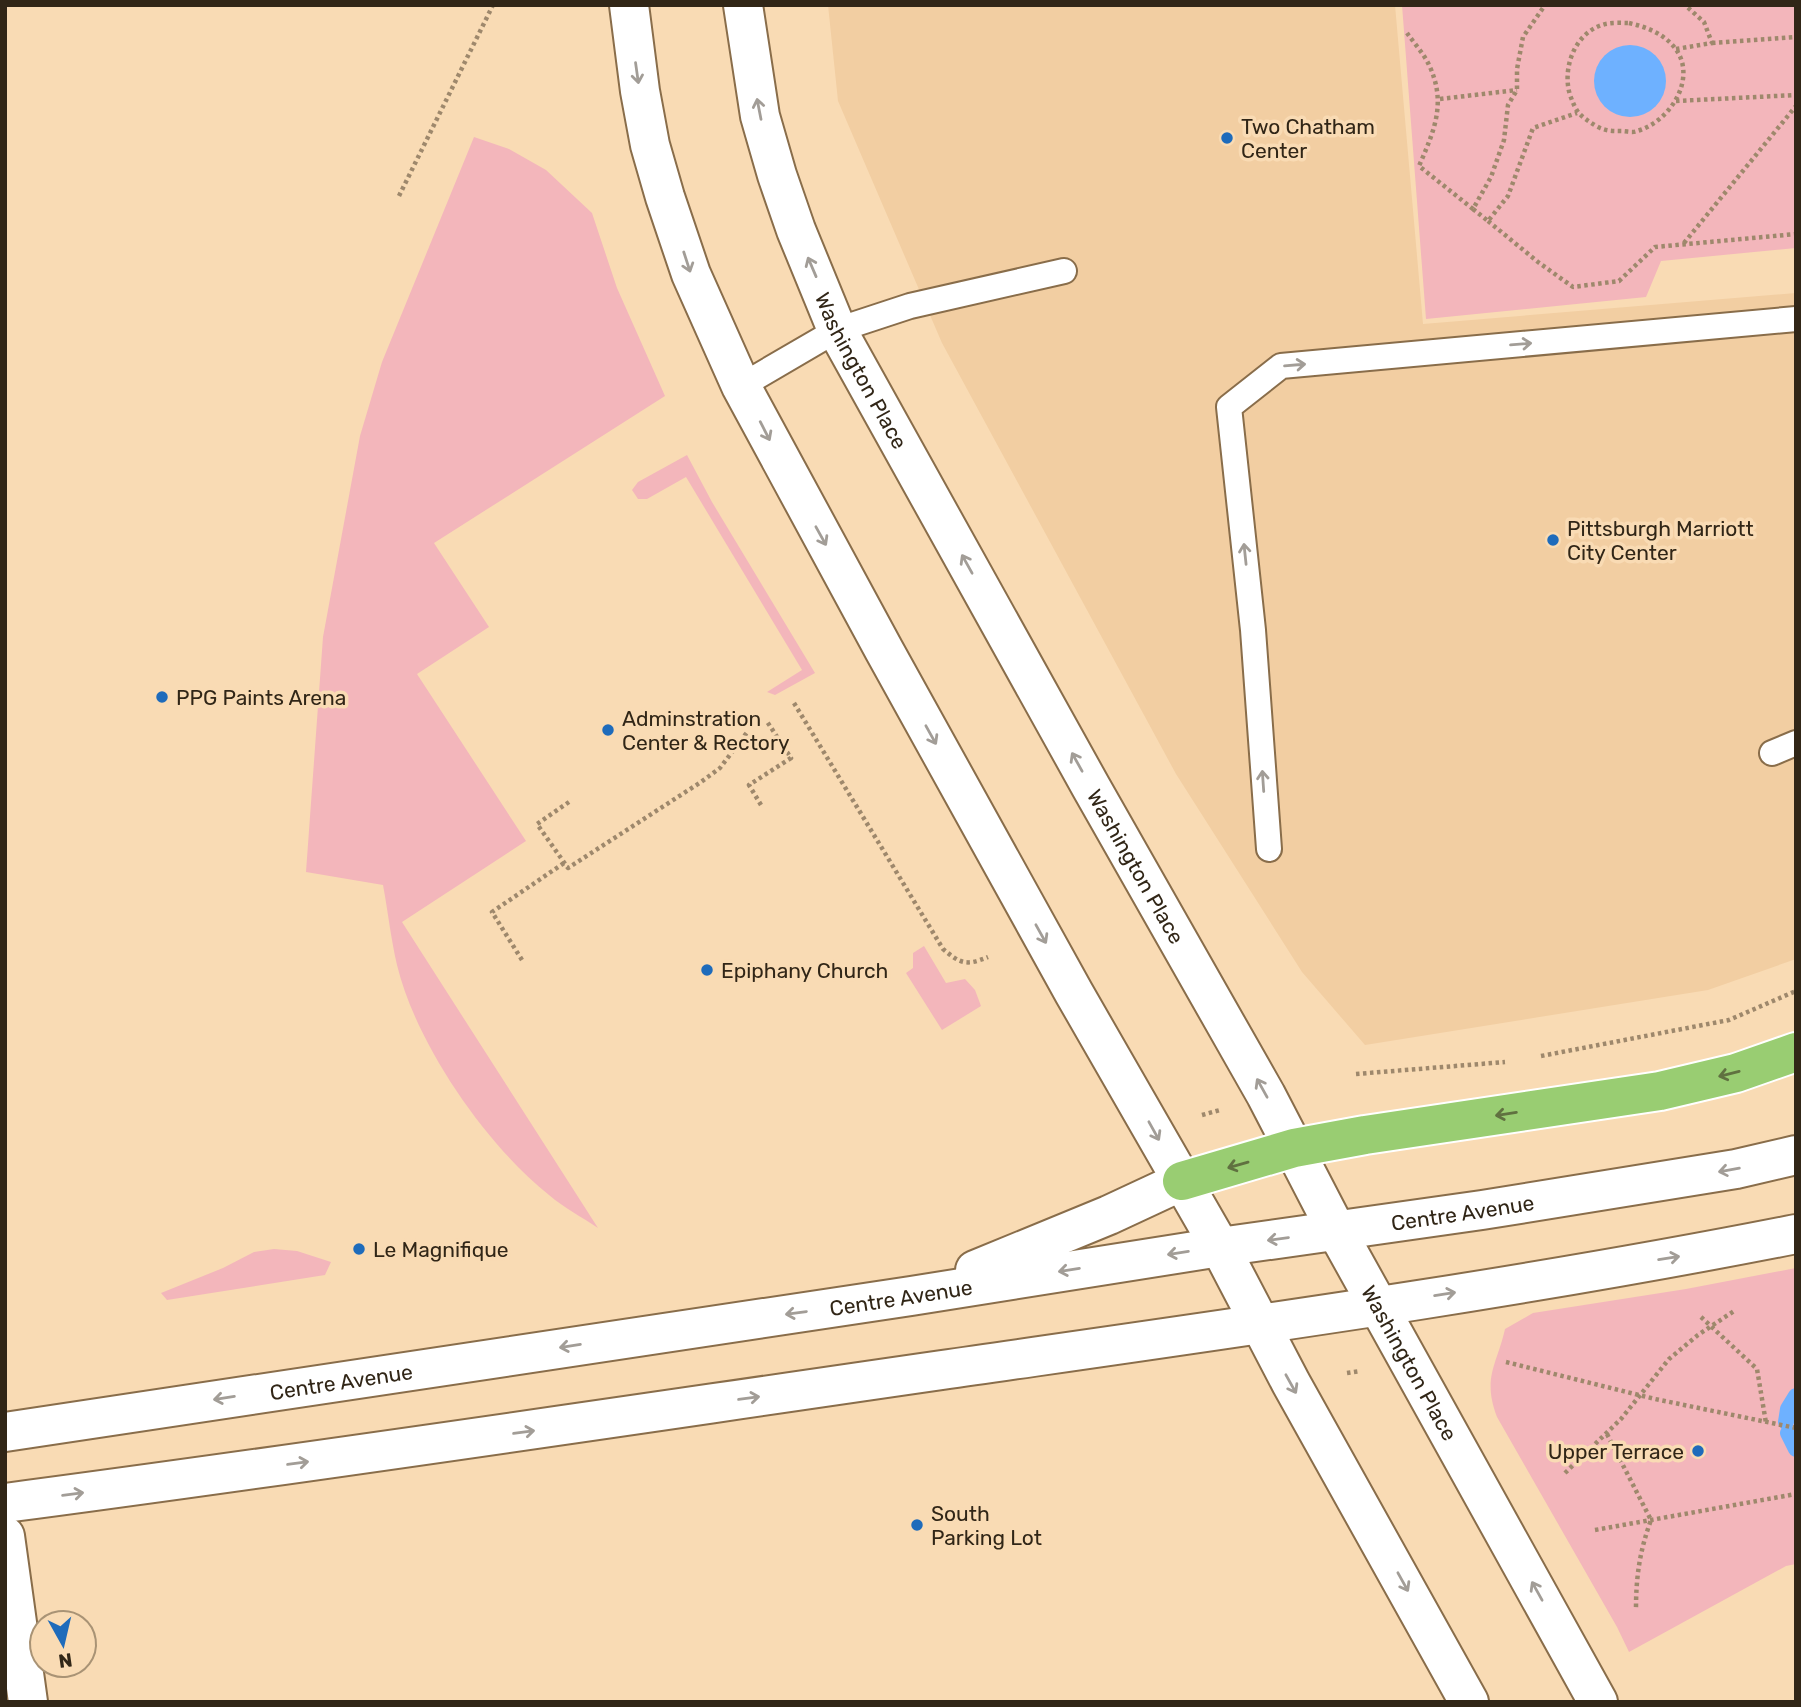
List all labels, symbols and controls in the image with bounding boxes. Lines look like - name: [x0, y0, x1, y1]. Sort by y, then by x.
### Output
- one-way arrow: [631, 61, 644, 84]
- one-way arrow: [752, 98, 765, 121]
- place label: Two Chatham Center: [1241, 114, 1375, 163]
- marker: Two Chatham Center: [1219, 130, 1235, 146]
- one-way arrow: [682, 250, 694, 272]
- one-way arrow: [804, 257, 817, 278]
- street label: Washington Place: [810, 288, 913, 453]
- one-way arrow: [1509, 337, 1532, 350]
- one-way arrow: [1283, 358, 1305, 371]
- one-way arrow: [758, 420, 772, 441]
- place label: Pittsburgh Marriott City Center: [1567, 516, 1754, 565]
- one-way arrow: [814, 525, 828, 545]
- marker: Pittsburgh Marriott City Center: [1545, 532, 1561, 548]
- one-way arrow: [1238, 543, 1251, 566]
- one-way arrow: [960, 554, 974, 574]
- place label: PPG Paints Arena: [176, 685, 346, 710]
- marker: PPG Paints Arena: [154, 689, 170, 705]
- place label: Adminstration Center & Rectory: [622, 706, 790, 755]
- marker: Adminstration Center & Rectory: [600, 722, 616, 738]
- one-way arrow: [925, 724, 938, 745]
- one-way arrow: [1070, 753, 1084, 773]
- one-way arrow: [1256, 770, 1269, 792]
- street label: Washington Place: [1082, 785, 1190, 948]
- one-way arrow: [1034, 923, 1048, 943]
- place label: Epiphany Church: [721, 958, 888, 983]
- marker: Epiphany Church: [699, 962, 715, 978]
- one-way arrow: [1719, 1069, 1741, 1082]
- one-way arrow: [1255, 1079, 1269, 1099]
- one-way arrow: [1495, 1108, 1517, 1121]
- one-way arrow: [1147, 1121, 1161, 1141]
- one-way arrow: [1227, 1159, 1249, 1172]
- one-way arrow: [1718, 1163, 1741, 1177]
- street label: Centre Avenue: [1389, 1189, 1536, 1235]
- one-way arrow: [1267, 1232, 1290, 1245]
- place label: Le Magnifique: [373, 1237, 509, 1262]
- marker: Le Magnifique: [351, 1241, 367, 1257]
- one-way arrow: [1167, 1247, 1190, 1260]
- one-way arrow: [1657, 1251, 1680, 1264]
- one-way arrow: [1058, 1264, 1081, 1277]
- street label: Centre Avenue: [828, 1274, 974, 1321]
- street label: Washington Place: [1357, 1281, 1463, 1445]
- one-way arrow: [1433, 1287, 1456, 1300]
- one-way arrow: [785, 1306, 807, 1319]
- one-way arrow: [560, 1340, 582, 1353]
- street label: Centre Avenue: [268, 1358, 414, 1405]
- one-way arrow: [1285, 1373, 1299, 1394]
- one-way arrow: [737, 1391, 760, 1404]
- one-way arrow: [213, 1392, 236, 1405]
- one-way arrow: [512, 1425, 535, 1438]
- place label: Upper Terrace: [1548, 1439, 1684, 1464]
- marker: Upper Terrace: [1690, 1443, 1706, 1459]
- one-way arrow: [286, 1456, 309, 1469]
- one-way arrow: [61, 1487, 84, 1500]
- place label: South Parking Lot: [931, 1501, 1042, 1550]
- marker: South Parking Lot: [909, 1517, 925, 1533]
- one-way arrow: [1396, 1572, 1410, 1592]
- one-way arrow: [1530, 1582, 1544, 1602]
- north arrow: [28, 1609, 98, 1679]
- text: N: [57, 1648, 74, 1673]

